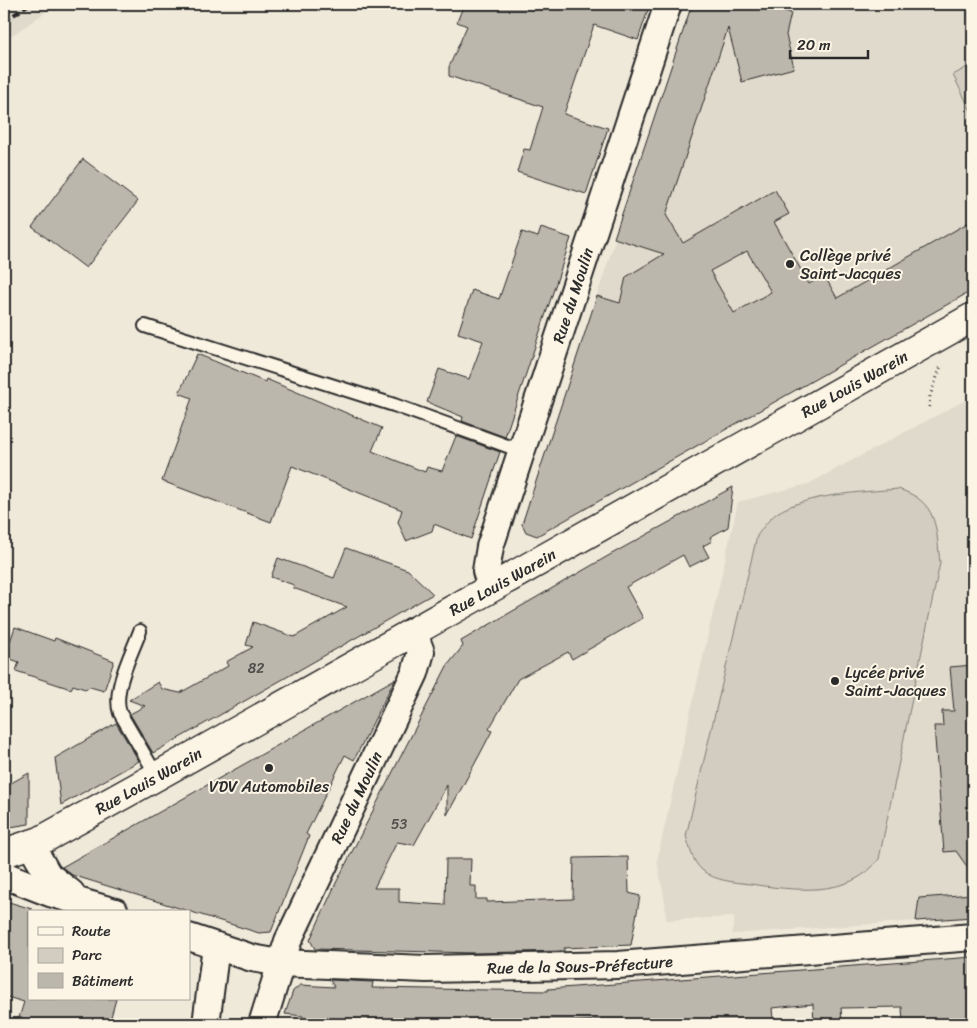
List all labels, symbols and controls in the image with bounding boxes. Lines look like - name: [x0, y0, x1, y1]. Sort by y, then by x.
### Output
- scale bar: [790, 28, 867, 60]
- text: 20 m: [797, 32, 831, 58]
- place label: Collège privé Saint-Jacques: [800, 241, 902, 288]
- street label: Rue du Moulin: [543, 243, 602, 347]
- marker: Collège privé Saint-Jacques: [784, 258, 796, 270]
- street label: Rue Louis Warein: [795, 342, 914, 426]
- street label: Rue Louis Warein: [443, 540, 562, 624]
- house number: 82: [248, 656, 264, 681]
- place label: Lycée privé Saint-Jacques: [845, 658, 947, 705]
- marker: Lycée privé Saint-Jacques: [829, 675, 841, 687]
- street label: Rue Louis Warein: [89, 739, 208, 822]
- street label: Rue du Moulin: [322, 746, 391, 848]
- marker: VDV Automobiles: [263, 762, 275, 774]
- place label: VDV Automobiles: [209, 772, 330, 801]
- house number: 53: [391, 812, 407, 837]
- legend: [28, 910, 190, 1000]
- text: Route: [72, 918, 111, 944]
- text: Parc: [72, 942, 102, 968]
- street label: Rue de la Sous-Préfecture: [487, 946, 674, 982]
- text: Bâtiment: [72, 968, 134, 994]

